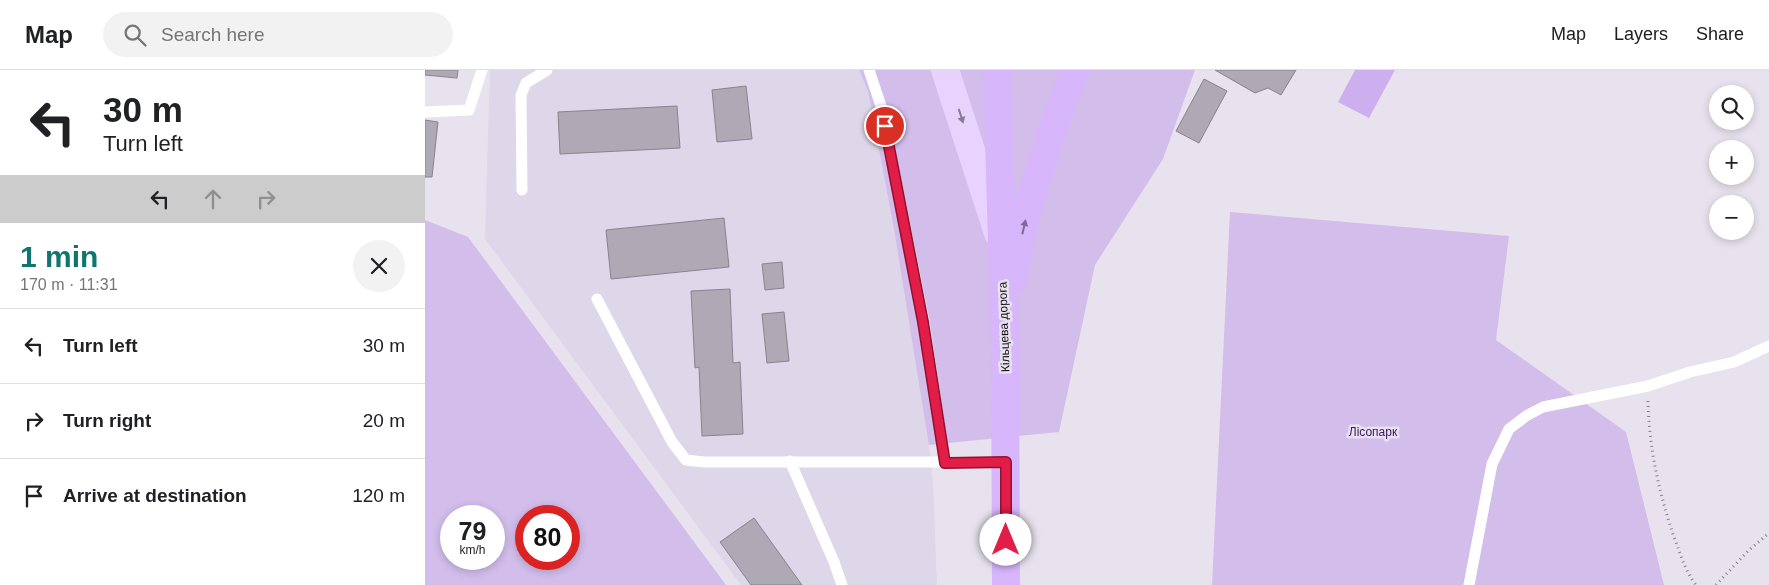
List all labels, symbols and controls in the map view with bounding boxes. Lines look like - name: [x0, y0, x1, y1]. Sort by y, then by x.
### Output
- search box: [103, 12, 453, 57]
- text: Map: [25, 21, 73, 48]
- icon: search: [121, 21, 149, 49]
- text: Search here: [161, 24, 265, 45]
- text: Map: [1551, 24, 1586, 44]
- text: Layers: [1614, 24, 1668, 44]
- text: Share: [1696, 24, 1744, 44]
- map controls: [1709, 85, 1754, 240]
- button: search: [1709, 85, 1754, 130]
- icon: left: [20, 90, 85, 155]
- text: 30 m: [103, 90, 183, 129]
- pin: [864, 105, 906, 147]
- one-way arrow: [957, 109, 965, 124]
- icon: arrive: [871, 112, 899, 140]
- text: Turn left: [103, 131, 183, 156]
- button: +: [1709, 140, 1754, 185]
- icon: left: [146, 185, 174, 213]
- icon: ahead: [199, 185, 227, 213]
- icon: right: [252, 185, 280, 213]
- button: −: [1709, 195, 1754, 240]
- one-way arrow: [1020, 219, 1028, 234]
- text: 1 min: [20, 240, 98, 273]
- button: close: [353, 240, 405, 292]
- text: 170 m · 11:31: [20, 276, 118, 293]
- street label: Кільцева дорога: [995, 281, 1013, 372]
- icon: left: [20, 332, 48, 360]
- text: Turn left: [63, 335, 138, 356]
- text: 30 m: [363, 335, 405, 356]
- icon: right: [20, 407, 48, 435]
- text: Turn right: [63, 410, 151, 431]
- text: 20 m: [363, 410, 405, 431]
- park label: Лісопарк: [1349, 425, 1398, 439]
- icon: arrive: [20, 482, 48, 510]
- text: Arrive at destination: [63, 485, 247, 506]
- text: 120 m: [352, 485, 405, 506]
- speed limit sign: 80: [515, 505, 580, 570]
- position arrow: [979, 513, 1031, 565]
- text: 79: [459, 517, 486, 545]
- text: km/h: [459, 543, 486, 557]

